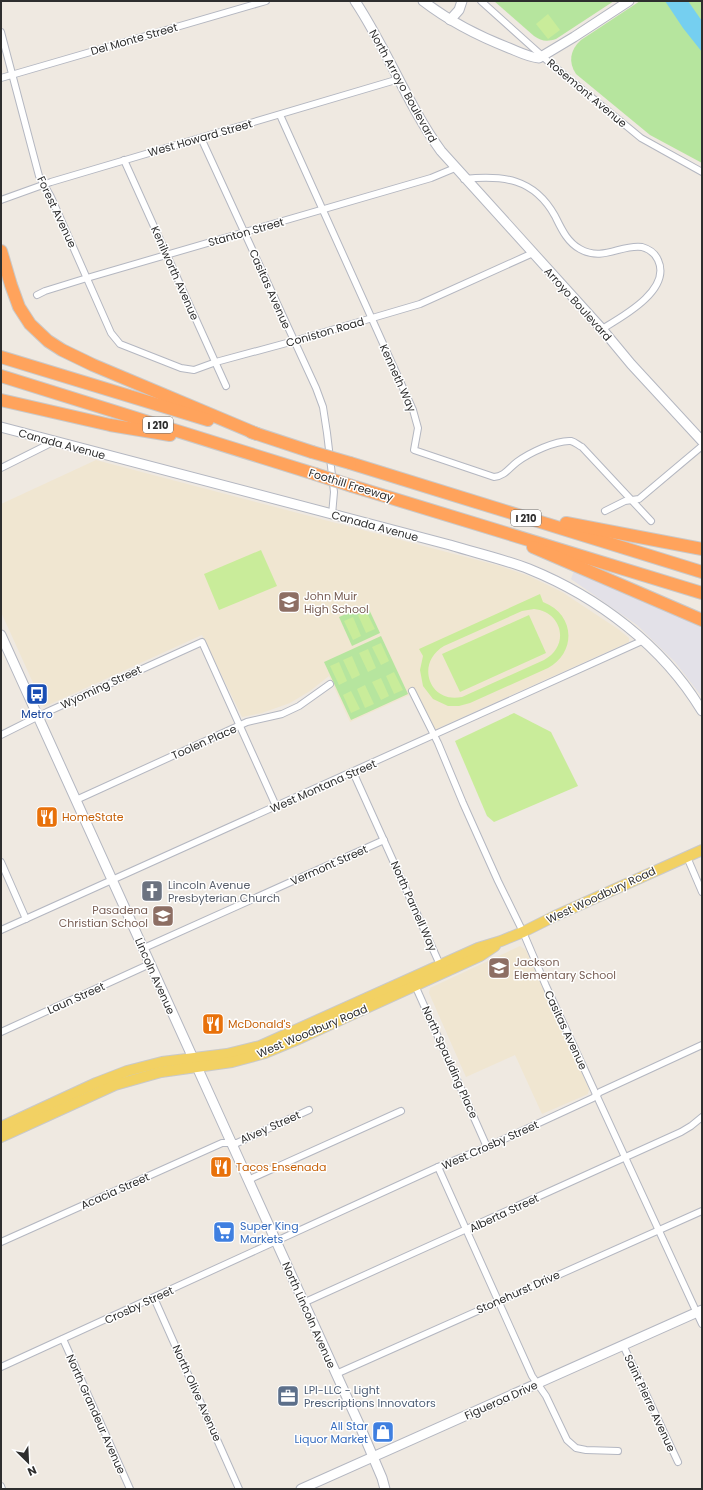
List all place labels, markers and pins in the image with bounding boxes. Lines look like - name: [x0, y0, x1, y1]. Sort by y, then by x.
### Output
- place label: John Muir High School: [304, 588, 369, 617]
- school or university icon: John Muir High School: [276, 589, 302, 615]
- bus stop icon: Metro: [24, 681, 50, 707]
- place label: Metro: [21, 706, 53, 722]
- restaurant icon: HomeState: [34, 804, 60, 830]
- place label: HomeState: [62, 809, 124, 825]
- place label: Lincoln Avenue Presbyterian Church: [168, 877, 280, 906]
- church icon: Lincoln Avenue Presbyterian Church: [139, 878, 165, 904]
- place label: Pasadena Christian School: [59, 902, 148, 931]
- school or university icon: Pasadena Christian School: [150, 903, 176, 929]
- place label: Jackson Elementary School: [514, 954, 616, 983]
- school or university icon: Jackson Elementary School: [486, 955, 512, 981]
- restaurant icon: McDonald's: [200, 1011, 226, 1037]
- place label: McDonald's: [228, 1016, 291, 1032]
- restaurant icon: Tacos Ensenada: [208, 1154, 234, 1180]
- place label: Tacos Ensenada: [236, 1159, 326, 1175]
- place label: Super King Markets: [240, 1218, 299, 1247]
- supermarket icon: Super King Markets: [211, 1219, 237, 1245]
- place label: LPI-LLC - Light Prescriptions Innovators: [304, 1382, 436, 1411]
- office icon: LPI-LLC - Light Prescriptions Innovators: [275, 1383, 301, 1409]
- place label: All Star Liquor Market: [294, 1418, 368, 1447]
- shop icon: All Star Liquor Market: [370, 1419, 396, 1445]

